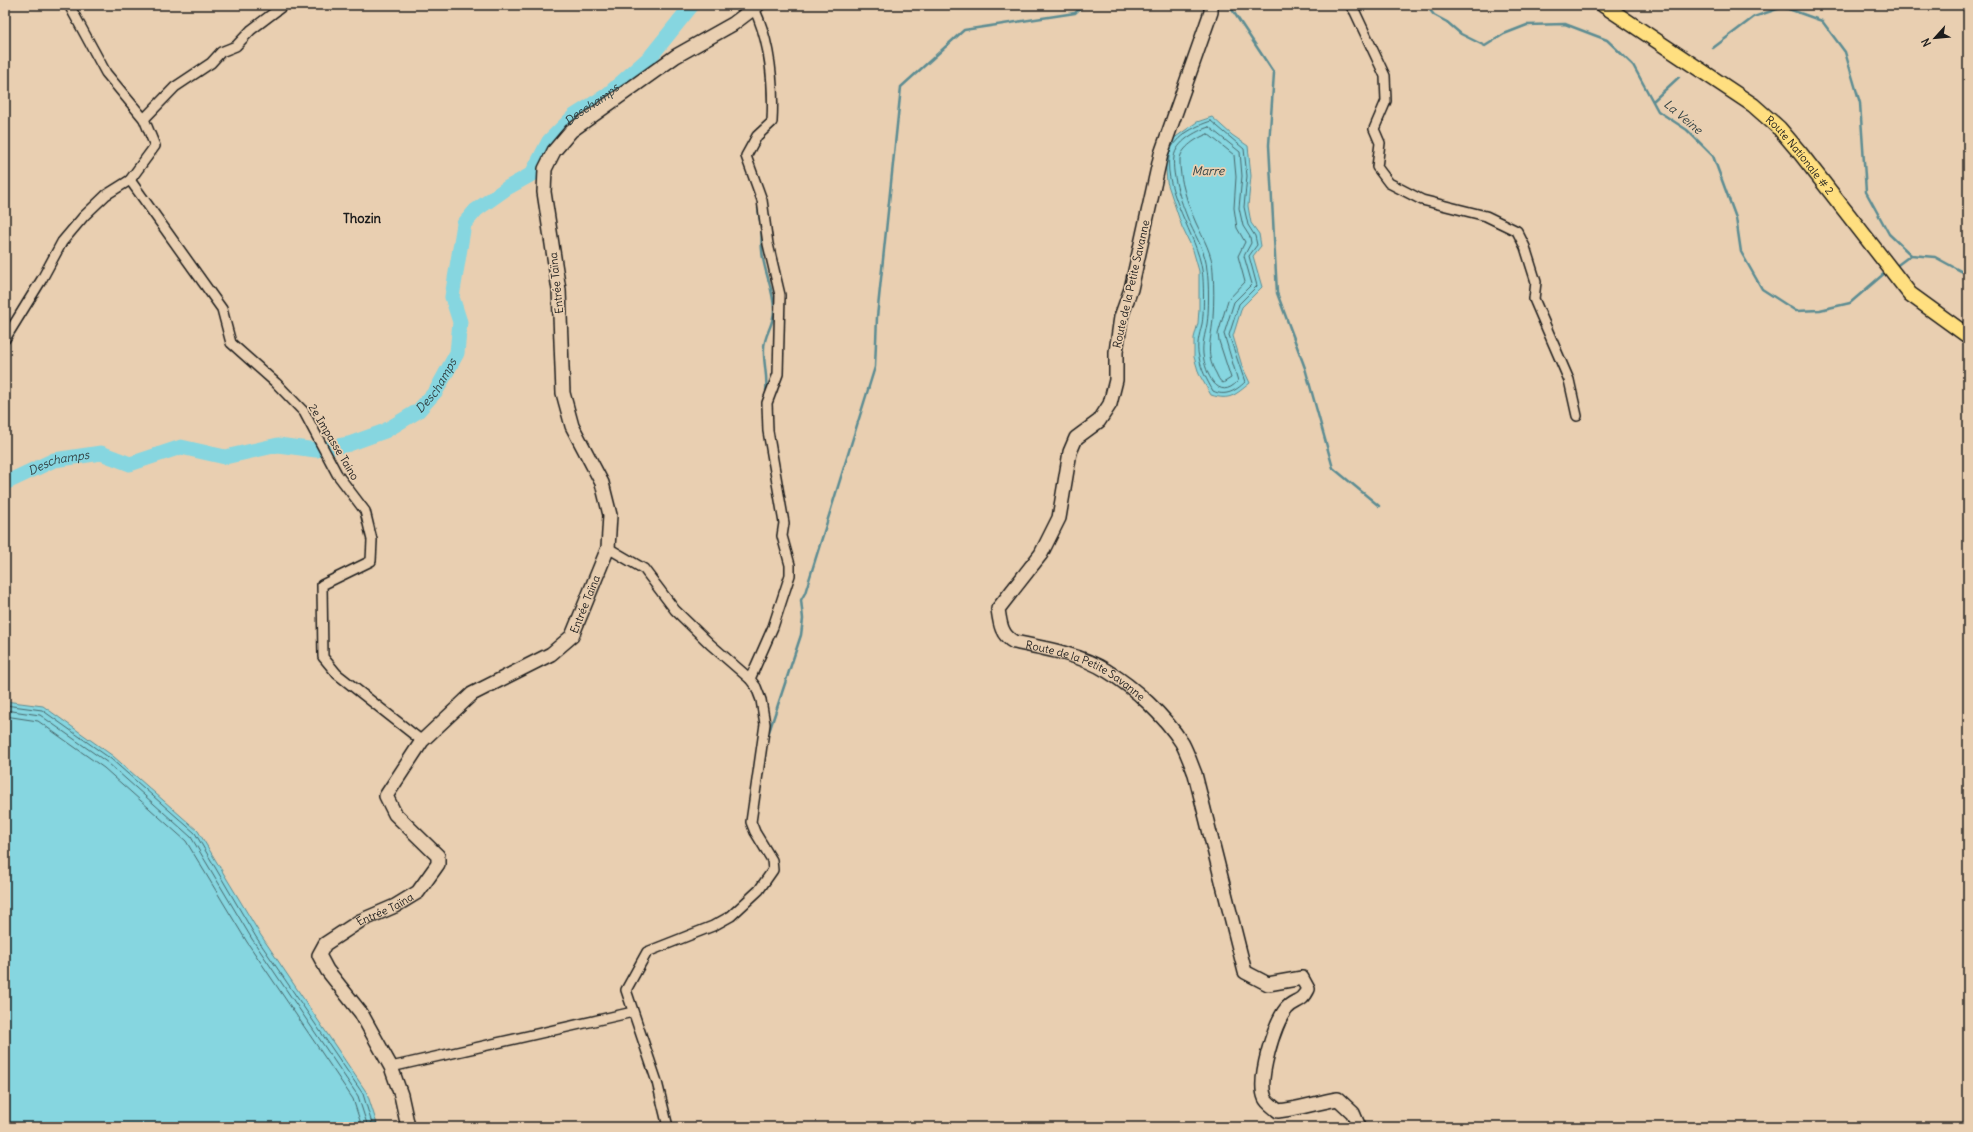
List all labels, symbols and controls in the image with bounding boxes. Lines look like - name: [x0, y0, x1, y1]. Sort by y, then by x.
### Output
- north arrow: [1915, 18, 1955, 58]
- text: N: [1918, 36, 1934, 49]
- water label: Deschamps: [561, 79, 623, 128]
- water label: La Veine: [1661, 96, 1707, 138]
- street label: Route Nationale # 2: [1763, 112, 1837, 197]
- water label: Marre: [1192, 163, 1226, 178]
- district label: Thozin: [343, 210, 382, 227]
- street label: Route de la Petite Savanne: [1109, 219, 1153, 349]
- street label: Entrée Taïna: [546, 252, 566, 314]
- water label: Deschamps: [412, 354, 460, 416]
- street label: 2e Impasse Taino: [306, 401, 362, 483]
- water label: Deschamps: [25, 447, 92, 478]
- street label: Entrée Taïna: [567, 573, 603, 635]
- street label: Route de la Petite Savanne: [1024, 638, 1148, 704]
- street label: Entrée Taïna: [353, 890, 416, 929]

